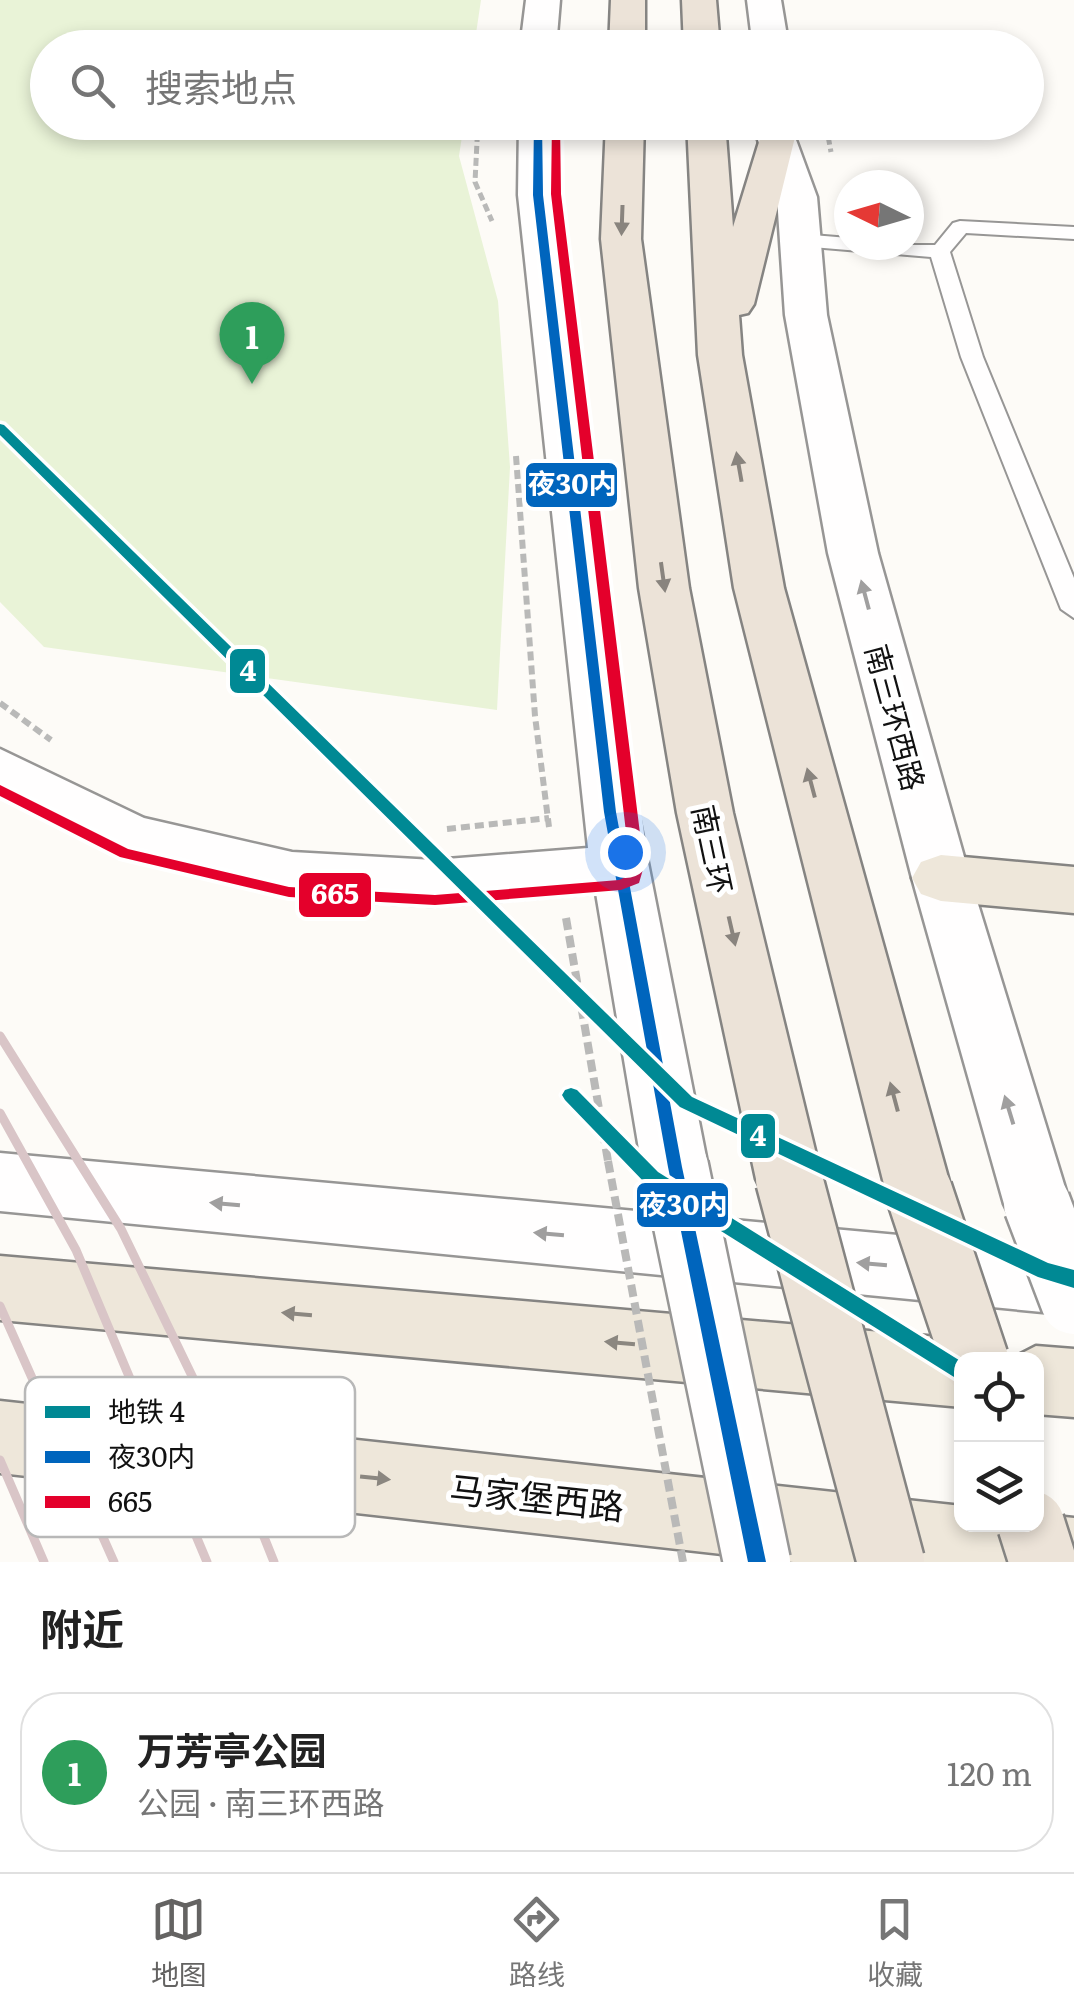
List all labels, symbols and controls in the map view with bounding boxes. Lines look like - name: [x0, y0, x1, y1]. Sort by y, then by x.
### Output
- search box: [30, 30, 1044, 140]
- text: 搜索地点: [145, 57, 297, 114]
- icon: search: [65, 58, 120, 113]
- north arrow: [834, 170, 924, 260]
- one-way arrow: [613, 204, 629, 236]
- pin: 1: [220, 302, 284, 384]
- one-way arrow: [731, 450, 746, 482]
- line badge: 夜30内: [524, 461, 619, 509]
- text: 夜30内: [528, 461, 616, 503]
- one-way arrow: [655, 562, 671, 594]
- one-way arrow: [856, 579, 872, 610]
- street label: 南三环西路: [856, 639, 938, 795]
- line badge: 4: [228, 647, 267, 695]
- text: 4: [240, 648, 257, 690]
- one-way arrow: [802, 767, 818, 798]
- street label: 南三环: [683, 800, 745, 898]
- your location: [600, 827, 651, 878]
- line badge: 665: [297, 871, 373, 919]
- text: 665: [311, 871, 359, 913]
- one-way arrow: [725, 915, 740, 946]
- one-way arrow: [885, 1082, 901, 1113]
- one-way arrow: [1001, 1094, 1016, 1125]
- line badge: 4: [739, 1112, 777, 1160]
- text: 4: [750, 1113, 767, 1155]
- line badge: 夜30内: [635, 1181, 730, 1229]
- text: 夜30内: [639, 1182, 727, 1224]
- one-way arrow: [209, 1195, 241, 1211]
- one-way arrow: [532, 1225, 564, 1241]
- one-way arrow: [856, 1256, 888, 1272]
- one-way arrow: [280, 1306, 312, 1322]
- one-way arrow: [604, 1334, 636, 1350]
- map controls: [954, 1352, 1044, 1532]
- button: locate: [954, 1352, 1044, 1442]
- legend: [25, 1377, 355, 1537]
- text: 地铁 4: [108, 1389, 185, 1431]
- text: 夜30内: [108, 1434, 195, 1476]
- button: layers: [954, 1442, 1044, 1532]
- street label: 马家堡西路: [447, 1461, 627, 1531]
- one-way arrow: [360, 1470, 392, 1486]
- text: 665: [108, 1479, 152, 1521]
- text: 附近: [40, 1596, 124, 1658]
- text: 万芳亭公园: [137, 1720, 327, 1777]
- text: 1: [68, 1748, 81, 1796]
- text: 120 m: [947, 1748, 1032, 1796]
- text: 公园 · 南三环西路: [137, 1777, 384, 1825]
- tab: 地图: [151, 1892, 207, 1994]
- tab: 路线: [509, 1892, 565, 1994]
- tab: 收藏: [867, 1892, 923, 1994]

